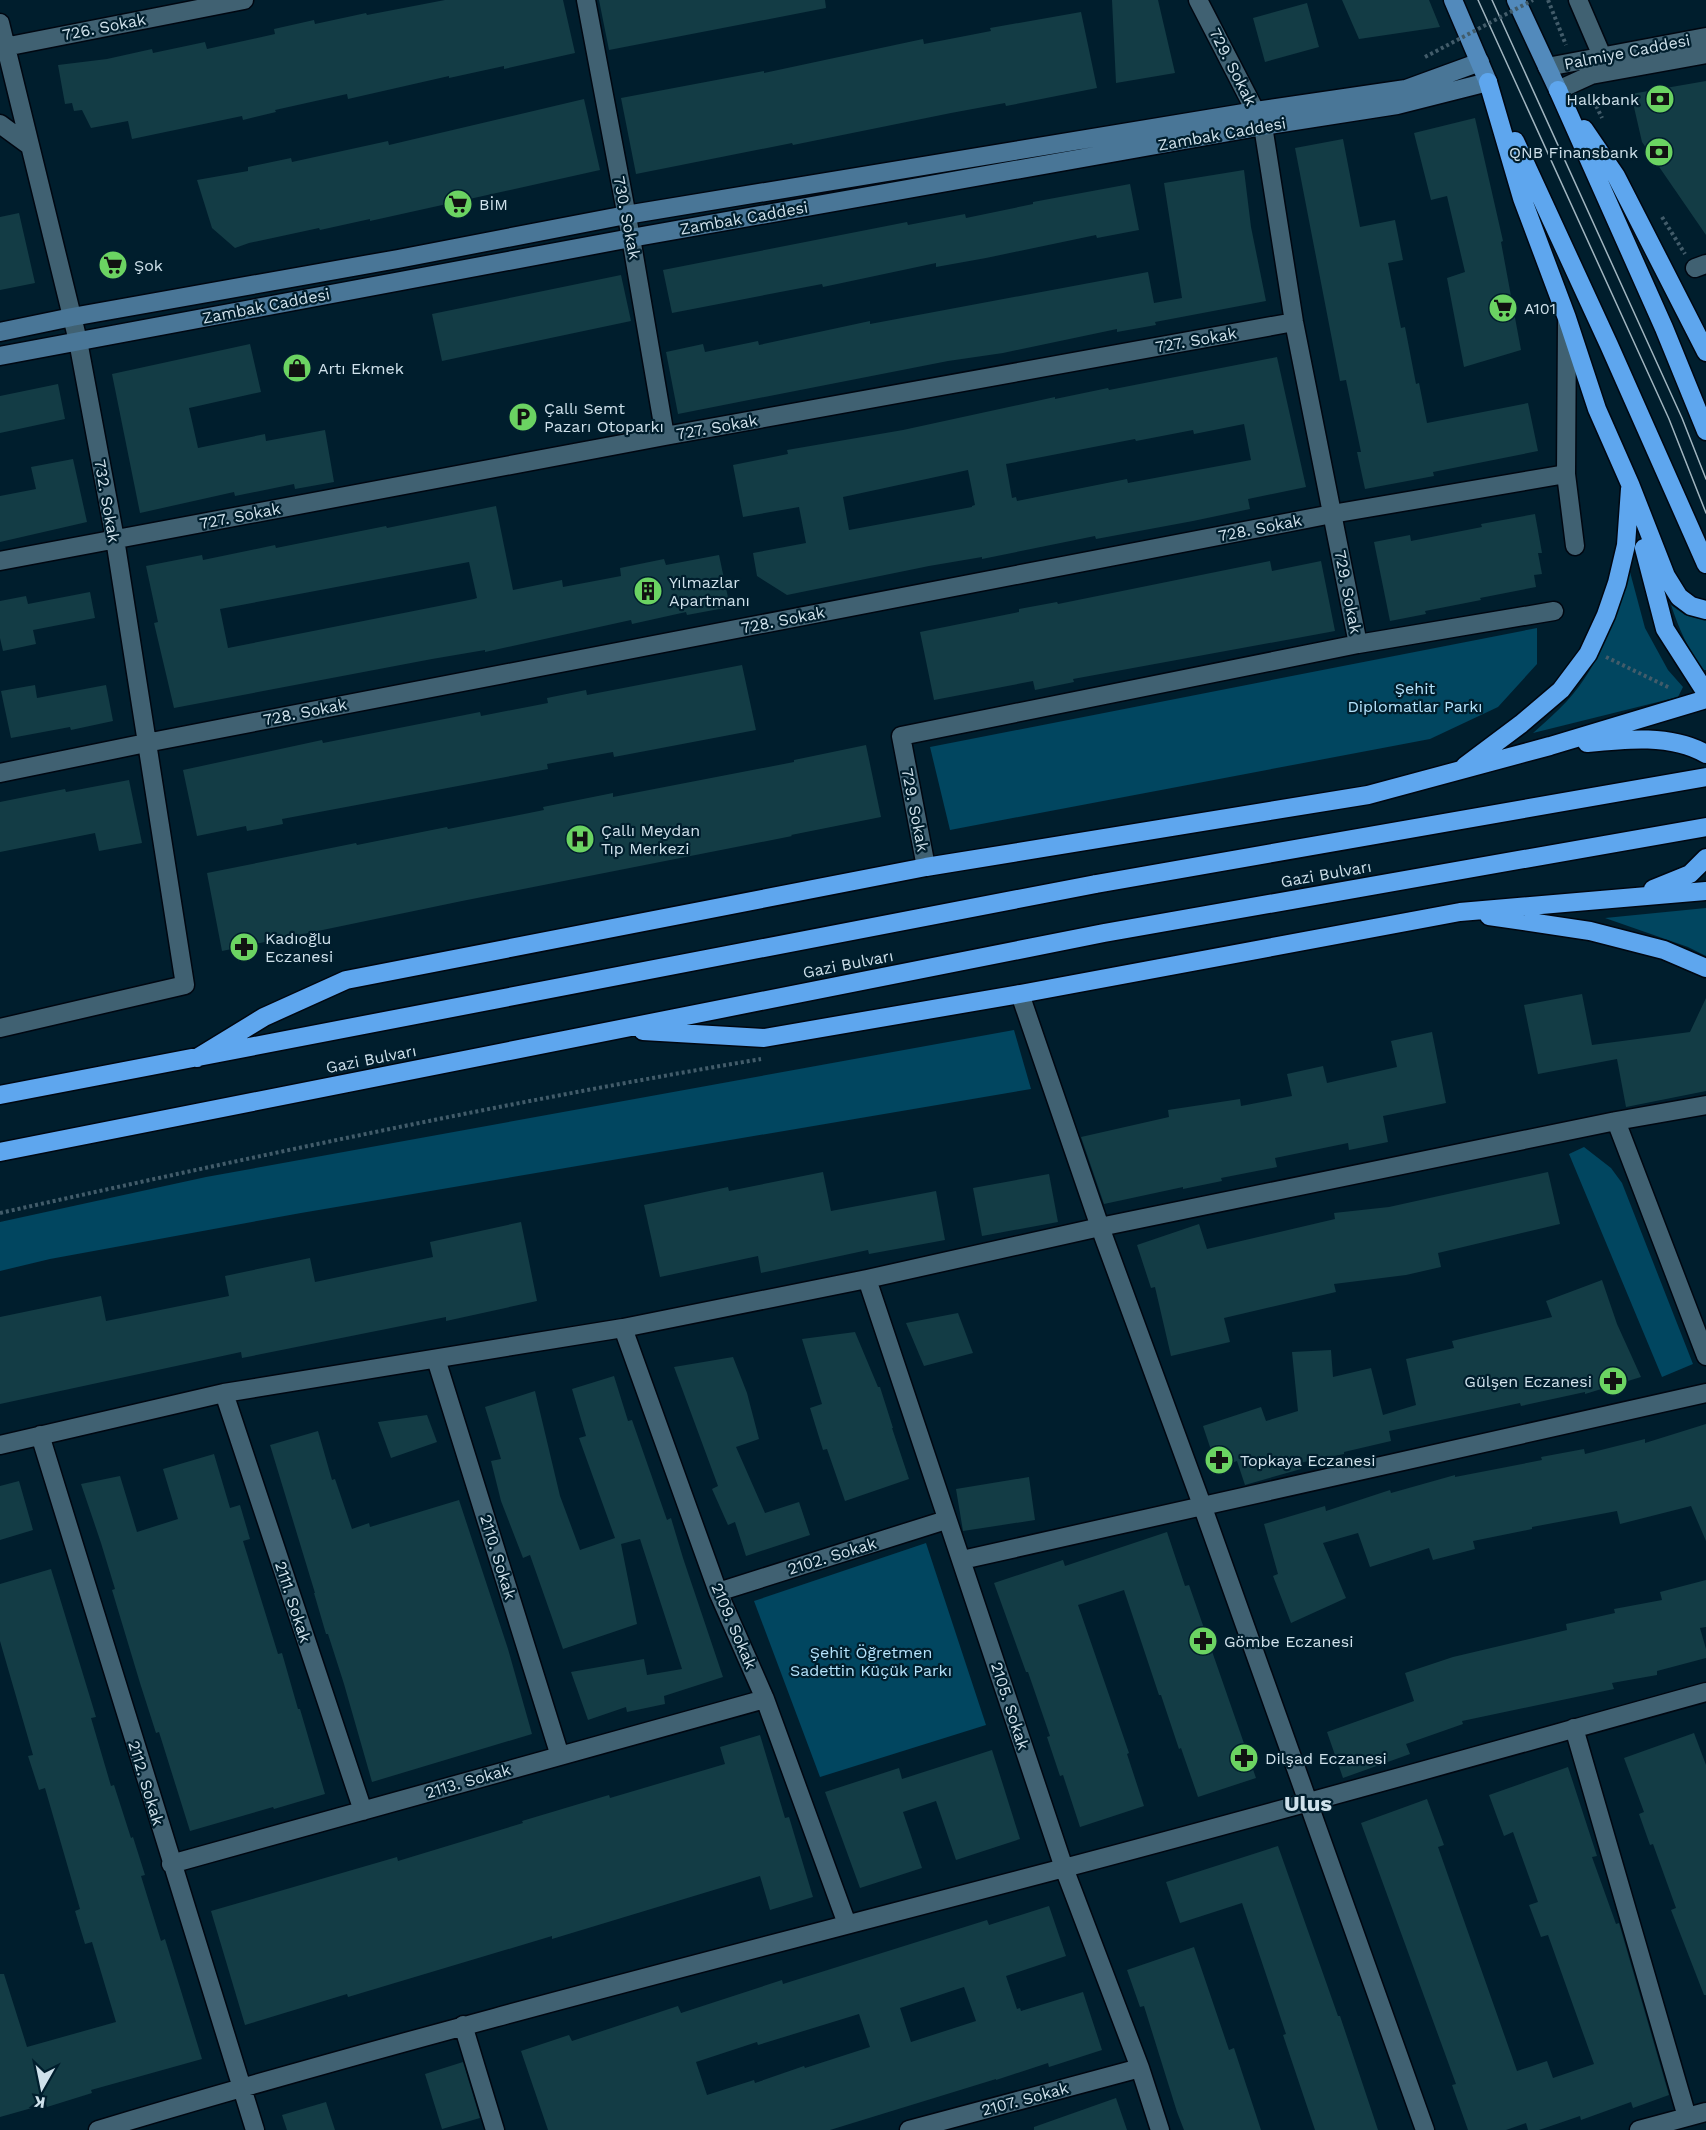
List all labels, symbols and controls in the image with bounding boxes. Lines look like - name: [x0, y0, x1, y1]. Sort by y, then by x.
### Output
- street label: 726. Sokak: [61, 10, 147, 44]
- street label: 729. Sokak: [1205, 25, 1261, 109]
- street label: Palmiye Caddesi: [1562, 30, 1692, 74]
- bank icon: Halkbank: [1644, 83, 1676, 115]
- place label: Halkbank: [1566, 90, 1639, 109]
- street label: Zambak Caddesi: [1156, 113, 1288, 155]
- bank icon: QNB Finansbank: [1643, 136, 1675, 168]
- place label: QNB Finansbank: [1509, 143, 1638, 162]
- street label: 730. Sokak: [610, 175, 644, 261]
- supermarket icon: BİM: [442, 188, 474, 220]
- place label: BİM: [479, 195, 508, 214]
- street label: Zambak Caddesi: [678, 197, 810, 239]
- supermarket icon: Şok: [97, 249, 129, 281]
- place label: Şok: [134, 256, 163, 275]
- street label: Zambak Caddesi: [201, 284, 331, 328]
- supermarket icon: A101: [1487, 292, 1519, 324]
- place label: A101: [1524, 299, 1556, 318]
- street label: 727. Sokak: [1154, 324, 1238, 356]
- shop icon: Artı Ekmek: [281, 352, 313, 384]
- place label: Artı Ekmek: [318, 359, 404, 378]
- place label: Çallı Semt Pazarı Otoparkı: [544, 399, 664, 436]
- parking icon: Çallı Semt Pazarı Otoparkı: [507, 401, 539, 433]
- street label: 727. Sokak: [675, 411, 759, 443]
- street label: 732. Sokak: [90, 458, 124, 544]
- street label: 727. Sokak: [198, 499, 282, 533]
- street label: 728. Sokak: [1217, 511, 1303, 545]
- street label: 729. Sokak: [1331, 549, 1365, 635]
- place label: Yılmazlar Apartmanı: [669, 573, 750, 610]
- building icon: Yılmazlar Apartmanı: [632, 575, 664, 607]
- street label: 728. Sokak: [740, 603, 826, 637]
- park label: Şehit Diplomatlar Parkı: [1347, 679, 1483, 716]
- street label: 728. Sokak: [262, 695, 348, 729]
- street label: 729. Sokak: [898, 767, 932, 853]
- place label: Çallı Meydan Tıp Merkezi: [601, 821, 700, 858]
- hospital icon: Çallı Meydan Tıp Merkezi: [564, 823, 596, 855]
- street label: Gazi Bulvarı: [1279, 857, 1373, 891]
- place label: Kadıoğlu Eczanesi: [265, 929, 333, 966]
- pharmacy icon: Kadıoğlu Eczanesi: [228, 931, 260, 963]
- street label: Gazi Bulvarı: [801, 946, 895, 982]
- street label: Gazi Bulvarı: [324, 1041, 418, 1077]
- pharmacy icon: Gülşen Eczanesi: [1597, 1365, 1629, 1397]
- place label: Gülşen Eczanesi: [1464, 1372, 1592, 1391]
- pharmacy icon: Topkaya Eczanesi: [1203, 1444, 1235, 1476]
- place label: Topkaya Eczanesi: [1240, 1451, 1376, 1470]
- street label: 2110. Sokak: [476, 1512, 520, 1602]
- street label: 2102. Sokak: [785, 1534, 879, 1578]
- street label: 2111. Sokak: [271, 1559, 315, 1645]
- street label: 2109. Sokak: [707, 1580, 761, 1672]
- pharmacy icon: Gömbe Eczanesi: [1187, 1625, 1219, 1657]
- place label: Gömbe Eczanesi: [1224, 1632, 1353, 1651]
- park label: Şehit Öğretmen Sadettin Küçük Parkı: [790, 1643, 952, 1680]
- street label: 2105. Sokak: [987, 1660, 1033, 1752]
- street label: 2112. Sokak: [124, 1738, 168, 1828]
- pharmacy icon: Dilşad Eczanesi: [1228, 1742, 1260, 1774]
- place label: Dilşad Eczanesi: [1265, 1749, 1387, 1768]
- street label: 2113. Sokak: [423, 1760, 513, 1802]
- district label: Ulus: [1284, 1791, 1332, 1816]
- north arrow: [12, 2058, 72, 2118]
- street label: 2107. Sokak: [979, 2078, 1071, 2120]
- text: K: [33, 2092, 47, 2113]

